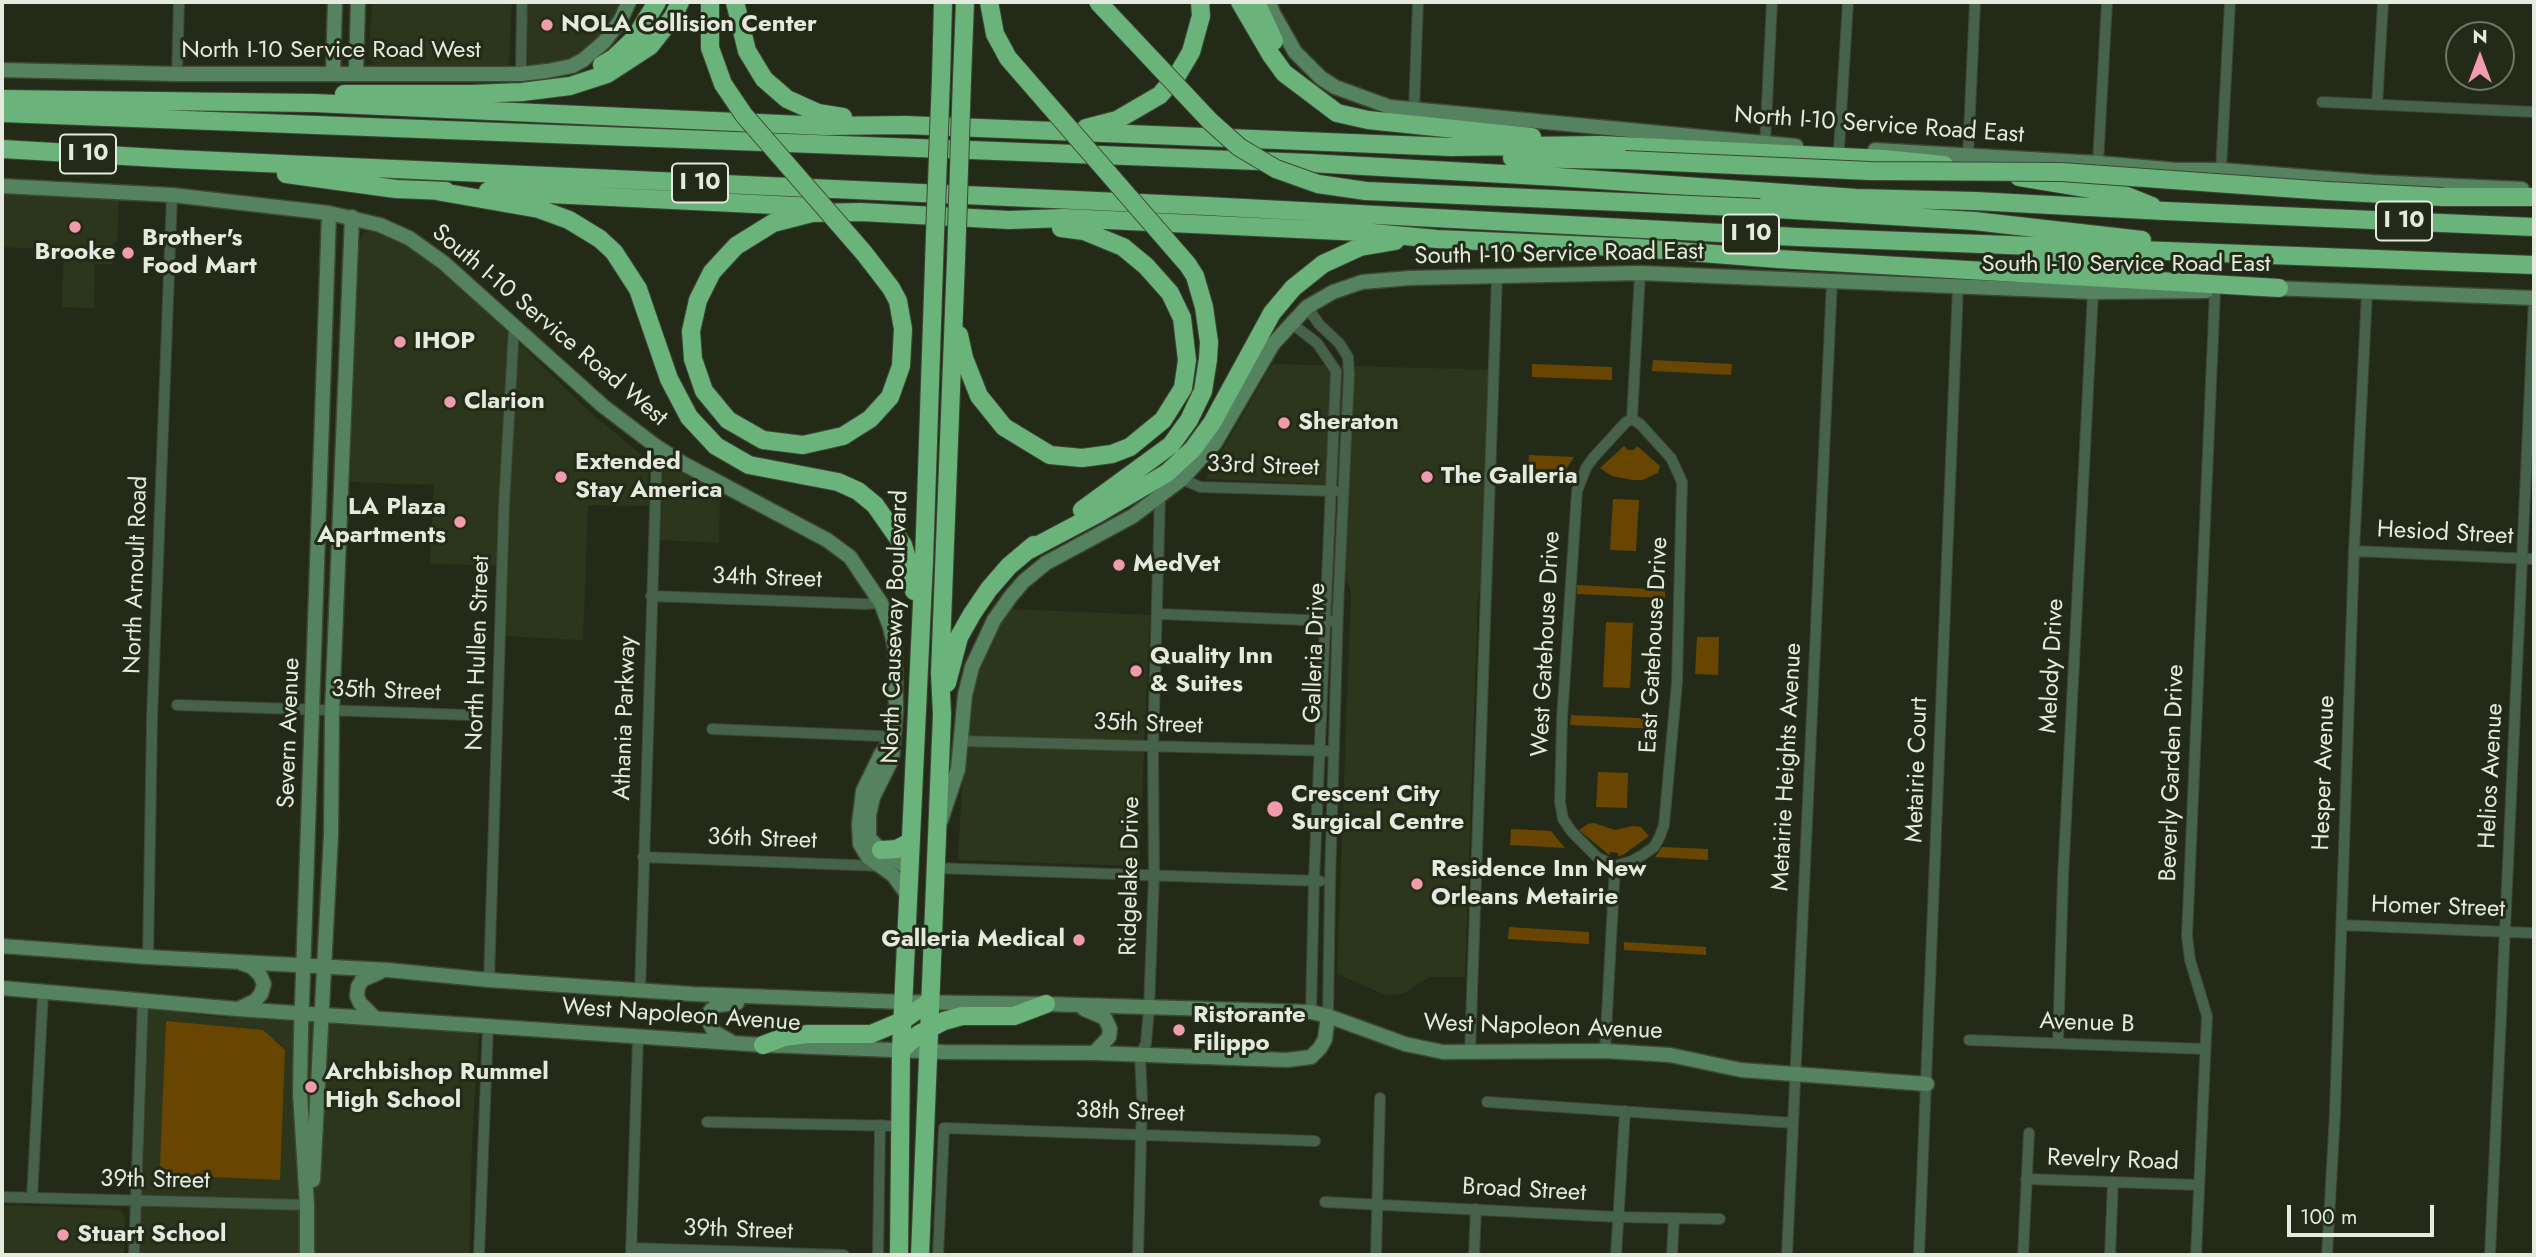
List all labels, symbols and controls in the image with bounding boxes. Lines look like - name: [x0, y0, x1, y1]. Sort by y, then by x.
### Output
- place label: NOLA Collision Center: [561, 11, 817, 39]
- marker: NOLA Collision Center: [539, 17, 555, 33]
- north arrow: [2445, 21, 2515, 91]
- text: N: [2472, 23, 2488, 50]
- street label: North I-10 Service Road West: [181, 37, 481, 65]
- street label: North I-10 Service Road East: [1733, 102, 2025, 150]
- road number: I 10: [60, 134, 116, 174]
- road number: I 10: [672, 164, 728, 202]
- road number: I 10: [2376, 202, 2432, 241]
- road number: I 10: [1723, 215, 1779, 254]
- marker: Brooke: [67, 219, 83, 235]
- street label: South I-10 Service Road West: [425, 219, 673, 433]
- place label: Brother's Food Mart: [142, 225, 257, 281]
- street label: South I-10 Service Road East: [1414, 238, 1704, 272]
- place label: Brooke: [35, 239, 115, 267]
- marker: Brother's Food Mart: [120, 245, 136, 261]
- street label: South I-10 Service Road East: [1981, 251, 2271, 279]
- place label: IHOP: [414, 328, 475, 356]
- marker: IHOP: [392, 334, 408, 350]
- place label: Clarion: [464, 388, 545, 416]
- marker: Clarion: [442, 394, 458, 410]
- place label: Sheraton: [1298, 409, 1399, 437]
- marker: Sheraton: [1276, 415, 1292, 431]
- place label: Extended Stay America: [575, 449, 723, 505]
- street label: 33rd Street: [1206, 451, 1320, 483]
- place label: The Galleria: [1441, 463, 1578, 491]
- marker: Extended Stay America: [553, 469, 569, 485]
- marker: The Galleria: [1419, 469, 1435, 485]
- street label: North Arnoult Road: [119, 475, 155, 675]
- street label: North Causeway Boulevard: [877, 490, 915, 764]
- place label: LA Plaza Apartments: [317, 494, 446, 550]
- marker: LA Plaza Apartments: [452, 514, 468, 530]
- street label: Hesiod Street: [2376, 516, 2514, 552]
- street label: West Gatehouse Drive: [1527, 530, 1567, 758]
- street label: East Gatehouse Drive: [1635, 536, 1675, 754]
- place label: MedVet: [1133, 551, 1220, 579]
- street label: North Hullen Street: [461, 555, 497, 751]
- marker: MedVet: [1111, 557, 1127, 573]
- street label: 34th Street: [712, 563, 822, 595]
- street label: Galleria Drive: [1299, 582, 1333, 724]
- street label: Melody Drive: [2035, 598, 2071, 734]
- street label: Athania Parkway: [609, 635, 643, 801]
- street label: Metairie Heights Avenue: [1767, 642, 1809, 892]
- place label: Quality Inn & Suites: [1150, 643, 1273, 699]
- street label: Severn Avenue: [273, 657, 307, 809]
- marker: Quality Inn & Suites: [1128, 663, 1144, 679]
- street label: Beverly Garden Drive: [2155, 664, 2191, 882]
- street label: 35th Street: [331, 676, 441, 708]
- street label: Hesper Avenue: [2308, 695, 2342, 851]
- street label: Metairie Court: [1901, 697, 1935, 843]
- street label: Helios Avenue: [2474, 702, 2510, 850]
- street label: 35th Street: [1093, 709, 1203, 741]
- place label: Crescent City Surgical Centre: [1291, 781, 1464, 837]
- street label: Ridgelake Drive: [1115, 796, 1147, 956]
- marker: Crescent City Surgical Centre: [1265, 799, 1285, 819]
- street label: 36th Street: [707, 824, 817, 856]
- place label: Residence Inn New Orleans Metairie: [1431, 856, 1646, 912]
- marker: Residence Inn New Orleans Metairie: [1409, 876, 1425, 892]
- street label: Homer Street: [2371, 891, 2505, 925]
- place label: Galleria Medical: [881, 926, 1065, 954]
- marker: Galleria Medical: [1071, 932, 1087, 948]
- street label: West Napoleon Avenue: [561, 993, 801, 1039]
- place label: Ristorante Filippo: [1193, 1002, 1306, 1058]
- street label: Avenue B: [2039, 1008, 2135, 1040]
- street label: West Napoleon Avenue: [1423, 1009, 1663, 1047]
- marker: Ristorante Filippo: [1171, 1022, 1187, 1038]
- place label: Archbishop Rummel High School: [325, 1059, 549, 1115]
- marker: Archbishop Rummel High School: [303, 1079, 319, 1095]
- street label: 38th Street: [1075, 1097, 1185, 1129]
- street label: Revelry Road: [2047, 1144, 2179, 1178]
- street label: 39th Street: [100, 1166, 210, 1196]
- street label: Broad Street: [1461, 1173, 1587, 1209]
- scale bar: [2291, 1190, 2438, 1234]
- text: 100 m: [2300, 1202, 2357, 1232]
- street label: 39th Street: [683, 1215, 793, 1247]
- place label: Stuart School: [77, 1221, 226, 1249]
- marker: Stuart School: [55, 1227, 71, 1243]

